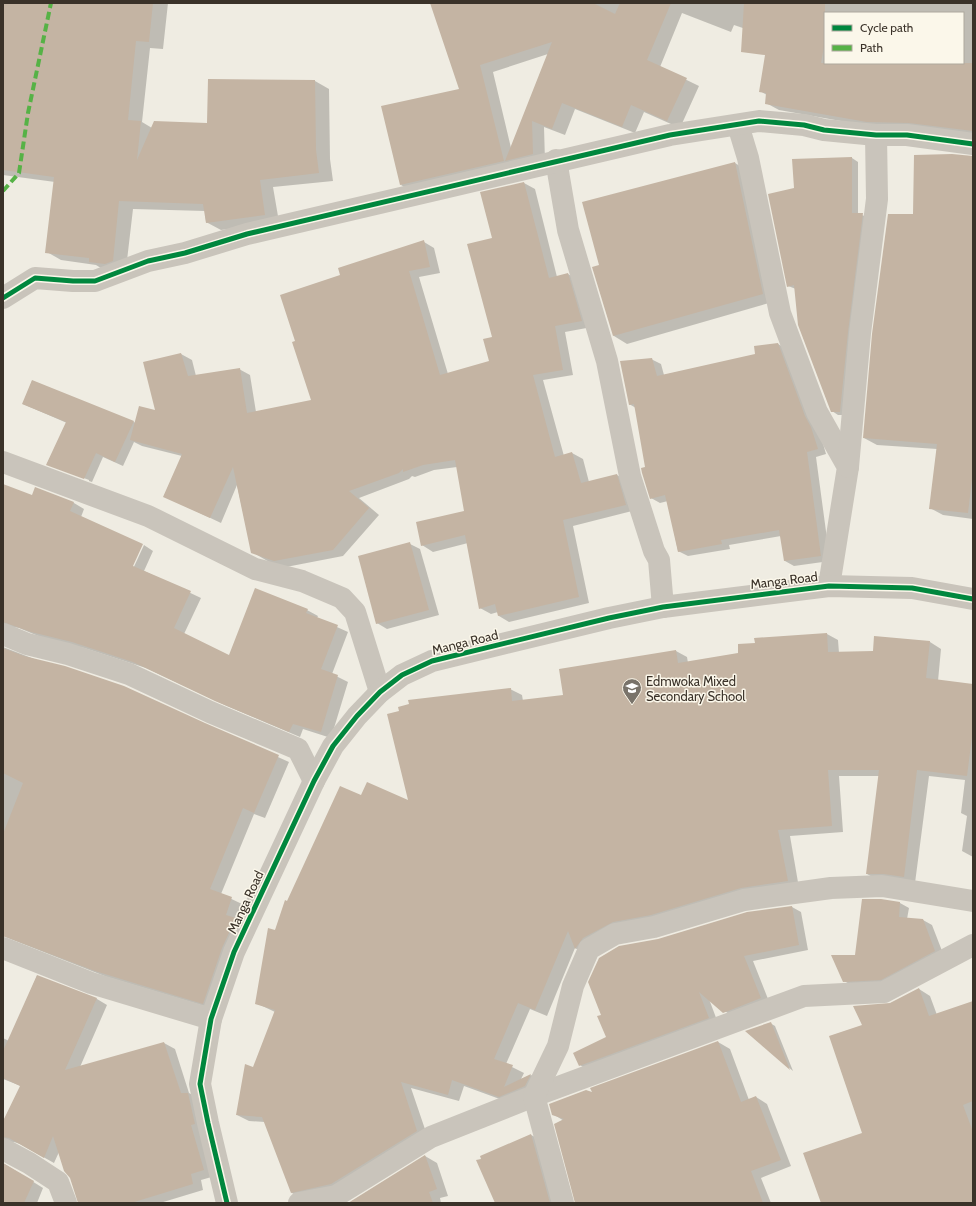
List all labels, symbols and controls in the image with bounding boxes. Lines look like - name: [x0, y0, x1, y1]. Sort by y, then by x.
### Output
- legend: [824, 12, 964, 64]
- text: Cycle path: [860, 20, 913, 35]
- text: Path: [860, 40, 883, 55]
- street label: Manga Road: [749, 568, 819, 592]
- street label: Manga Road: [430, 626, 500, 658]
- place label: Edmwoka Mixed Secondary School: [646, 673, 745, 704]
- school or university icon: Edmwoka Mixed Secondary School: [621, 677, 643, 705]
- street label: Manga Road: [223, 868, 267, 936]

